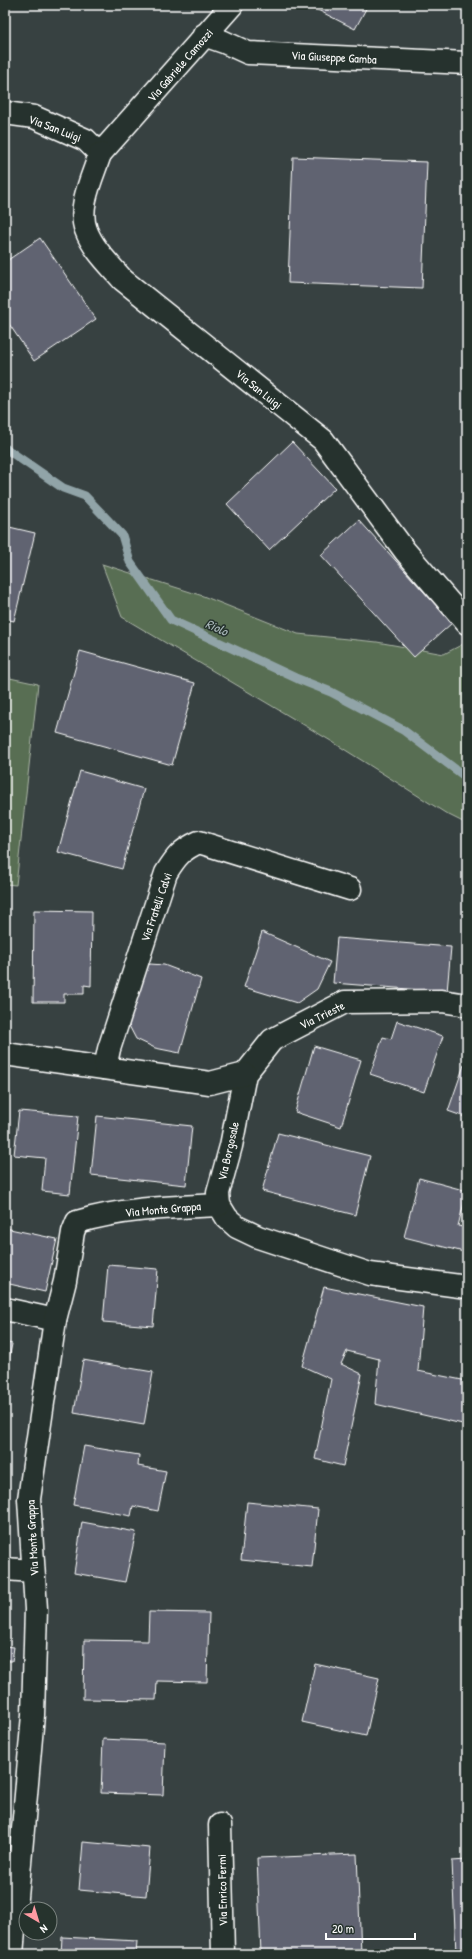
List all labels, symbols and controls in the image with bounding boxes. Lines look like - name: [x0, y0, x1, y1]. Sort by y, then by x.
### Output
- street label: Via Gabriele Camozzi: [143, 25, 217, 105]
- street label: Via Giuseppe Gamba: [291, 46, 377, 68]
- street label: Via San Luigi: [26, 110, 84, 146]
- street label: Via San Luigi: [232, 365, 286, 413]
- water label: Riolo: [203, 614, 233, 641]
- street label: Via Fratelli Calvi: [136, 870, 176, 944]
- street label: Via Trieste: [297, 997, 348, 1033]
- street label: Via Borgosale: [213, 1120, 243, 1182]
- street label: Via Monte Grappa: [124, 1197, 202, 1221]
- street label: Via Monte Grappa: [22, 1499, 42, 1576]
- street label: Via Enrico Fermi: [213, 1854, 231, 1926]
- north arrow: [18, 1901, 58, 1941]
- scale bar: [326, 1915, 415, 1941]
- text: 20 m: [332, 1920, 354, 1937]
- text: N: [37, 1922, 51, 1936]

